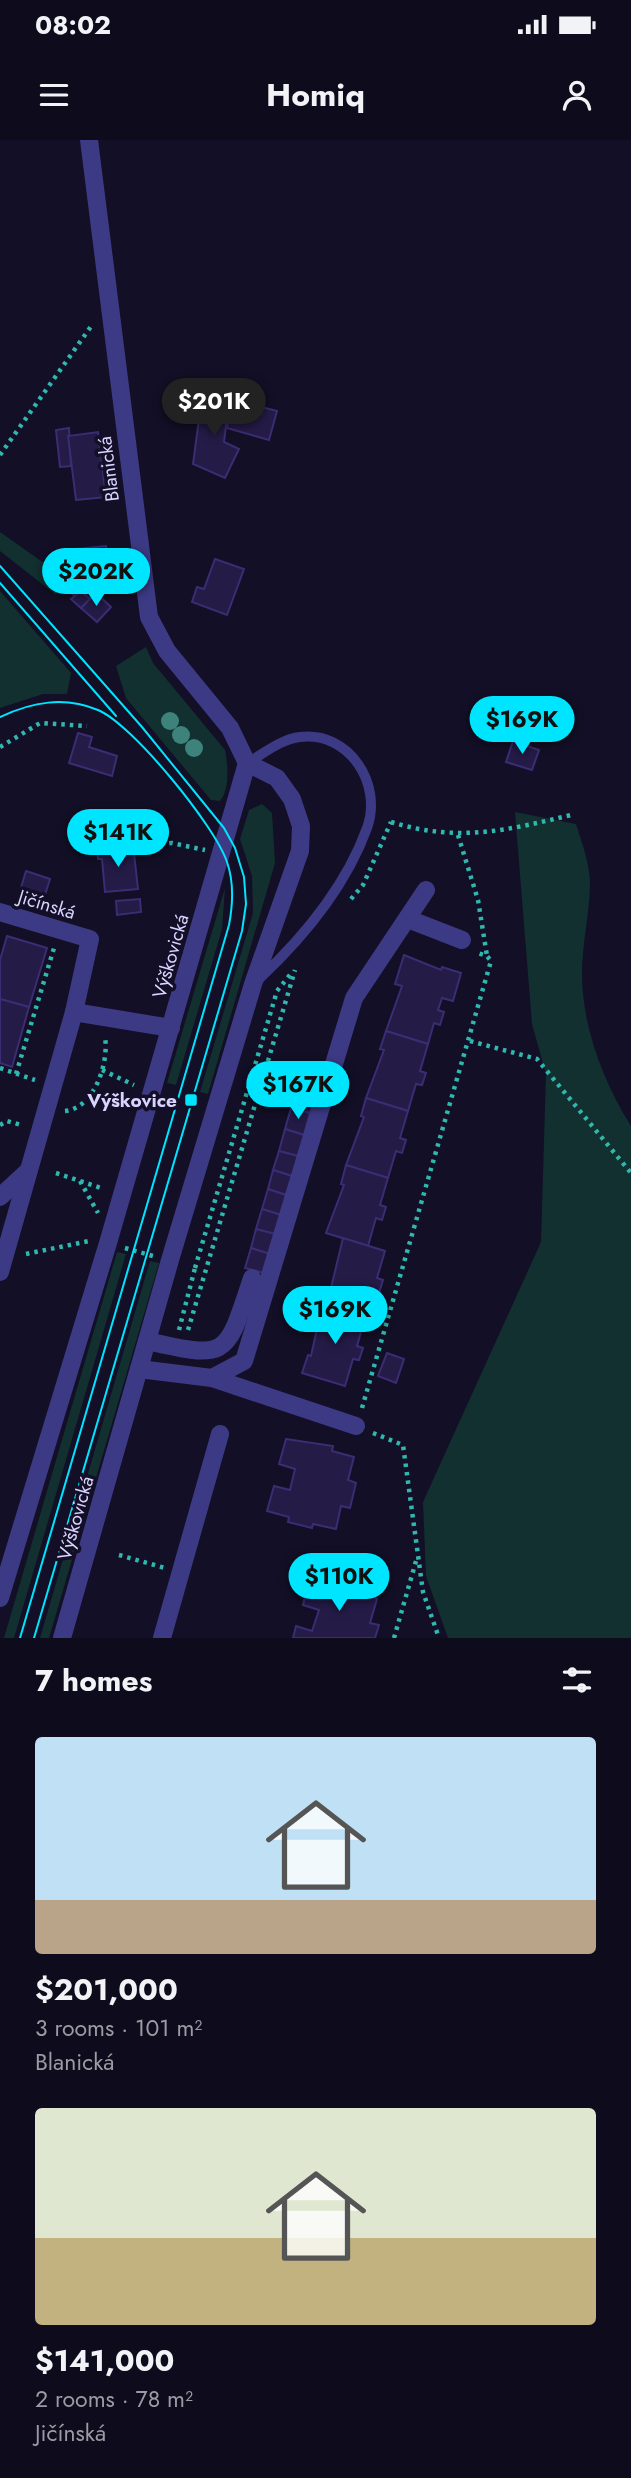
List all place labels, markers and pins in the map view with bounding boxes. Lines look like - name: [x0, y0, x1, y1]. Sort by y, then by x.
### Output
- pin: $201K: [165, 378, 263, 438]
- pin: $202K: [47, 548, 145, 608]
- pin: $169K: [473, 696, 571, 756]
- pin: $141K: [69, 810, 167, 869]
- pin: $167K: [249, 1062, 347, 1121]
- place label: Výškovice: [86, 1087, 177, 1114]
- marker: Výškovice: [183, 1092, 199, 1108]
- pin: $169K: [286, 1286, 384, 1346]
- pin: $110K: [290, 1554, 388, 1613]

